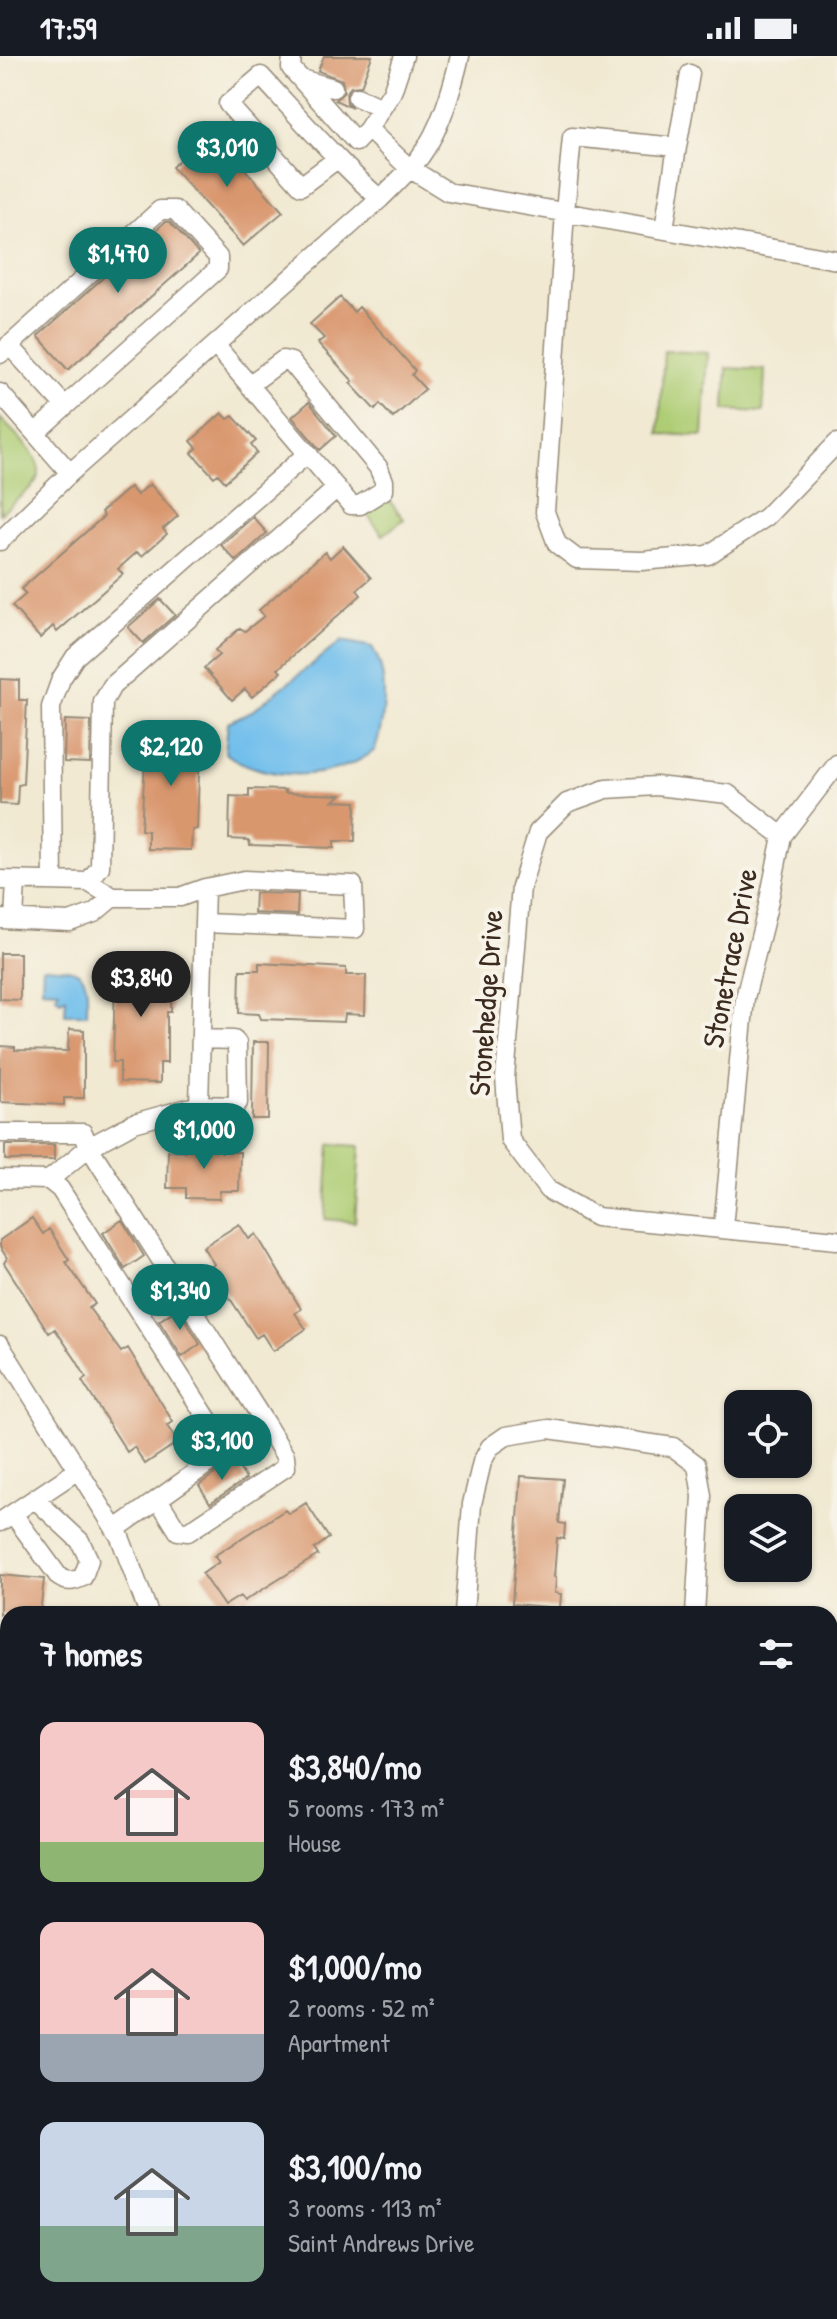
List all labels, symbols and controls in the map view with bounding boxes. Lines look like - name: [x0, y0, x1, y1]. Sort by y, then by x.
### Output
- text: 17:59: [40, 8, 96, 48]
- pin: $3,010: [162, 121, 292, 189]
- text: $3,010: [196, 129, 258, 164]
- pin: $1,470: [53, 227, 183, 295]
- text: $1,470: [87, 235, 149, 270]
- pin: $2,120: [106, 720, 236, 788]
- text: $2,120: [139, 728, 203, 763]
- street label: Stonetrace Drive: [692, 864, 766, 1051]
- street label: Stonehedge Drive: [459, 908, 511, 1097]
- pin: $3,840: [76, 951, 206, 1019]
- text: $3,840: [110, 959, 172, 994]
- pin: $1,000: [139, 1103, 269, 1171]
- text: $1,000: [173, 1111, 235, 1146]
- pin: $1,340: [115, 1264, 245, 1332]
- text: $1,340: [150, 1272, 210, 1307]
- map controls: [724, 1390, 812, 1582]
- button: locate: [724, 1390, 812, 1478]
- pin: $3,100: [157, 1414, 287, 1482]
- text: $3,100: [191, 1422, 253, 1457]
- button: layers: [724, 1494, 812, 1582]
- text: 7 homes: [40, 1631, 142, 1677]
- icon: filters: [754, 1632, 798, 1676]
- text: $3,840/mo: [288, 1744, 421, 1790]
- icon: home: [104, 1754, 200, 1850]
- text: 5 rooms · 173 m²: [288, 1790, 444, 1825]
- text: House: [288, 1825, 341, 1860]
- text: $1,000/mo: [288, 1944, 421, 1990]
- icon: home: [104, 1954, 200, 2050]
- text: 2 rooms · 52 m²: [288, 1990, 435, 2025]
- text: Apartment: [288, 2025, 390, 2060]
- text: $3,100/mo: [288, 2144, 421, 2190]
- icon: home: [104, 2154, 200, 2250]
- text: 3 rooms · 113 m²: [288, 2190, 442, 2225]
- text: Saint Andrews Drive: [288, 2225, 475, 2260]

